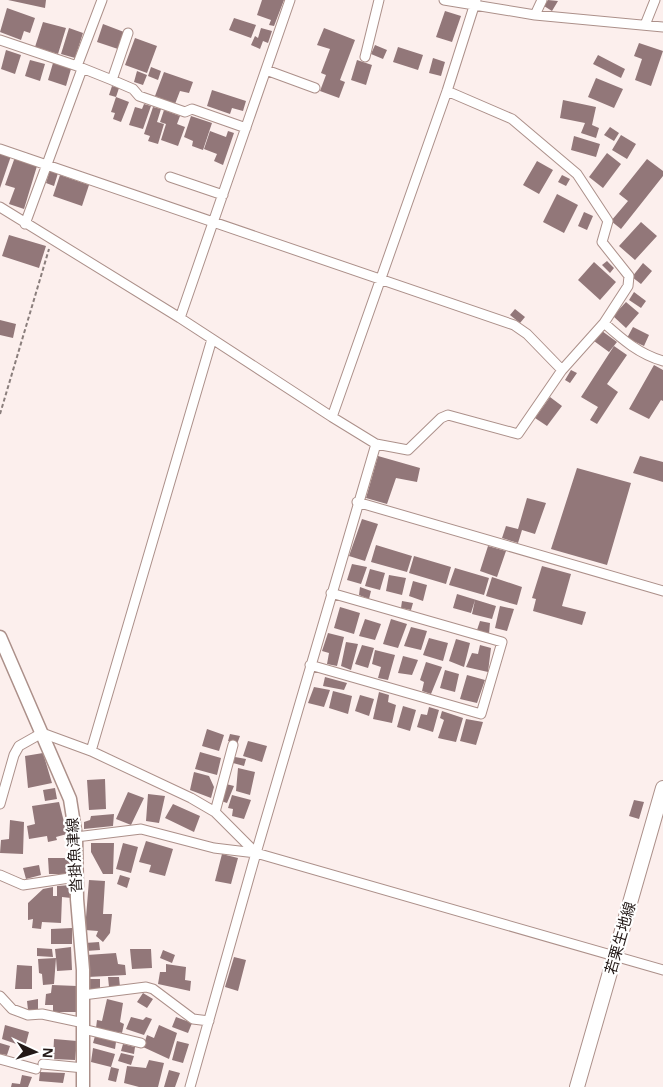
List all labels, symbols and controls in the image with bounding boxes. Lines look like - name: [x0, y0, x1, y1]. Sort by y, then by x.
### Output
- street label: 沓掛魚津線: [64, 817, 84, 893]
- street label: 若栗生地線: [601, 900, 639, 976]
- north arrow: [10, 1027, 60, 1077]
- text: N: [40, 1047, 56, 1059]

